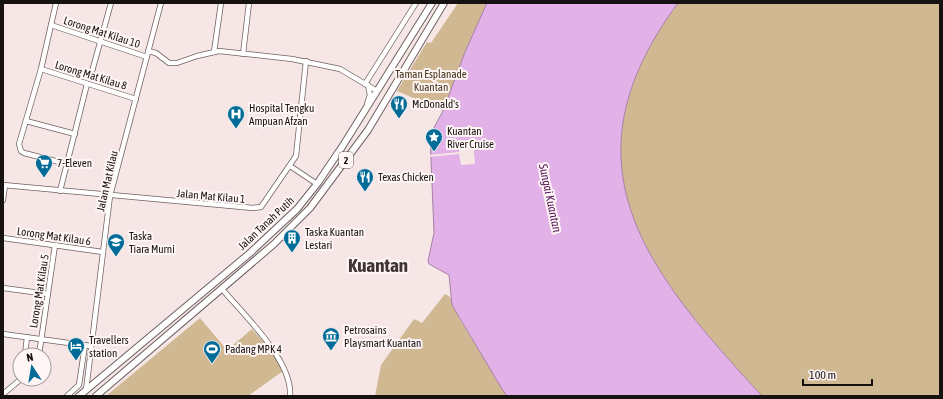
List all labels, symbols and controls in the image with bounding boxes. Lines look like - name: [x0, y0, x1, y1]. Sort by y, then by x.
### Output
- street label: Lorong Mat Kilau 10: [62, 14, 142, 50]
- street label: Lorong Mat Kilau 8: [54, 58, 128, 92]
- park label: Taman Esplanade Kuantan: [395, 68, 467, 93]
- restaurant icon: McDonald's: [389, 94, 409, 119]
- place label: McDonald's: [412, 98, 459, 110]
- place label: Hospital Tengku Ampuan Afzan: [249, 102, 314, 127]
- hospital icon: Hospital Tengku Ampuan Afzan: [226, 104, 246, 129]
- place label: Kuantan River Cruise: [447, 125, 494, 150]
- place icon: Kuantan River Cruise: [424, 127, 444, 152]
- street label: Jalan Mat Kilau: [94, 149, 120, 213]
- road number: 2: [339, 152, 353, 168]
- supermarket icon: 7-Eleven: [34, 153, 54, 178]
- place label: 7-Eleven: [57, 157, 92, 169]
- water label: Sungai Kuantan: [536, 161, 564, 234]
- restaurant icon: Texas Chicken: [355, 167, 375, 192]
- place label: Texas Chicken: [378, 171, 434, 183]
- street label: Jalan Mat Kilau 1: [176, 187, 246, 205]
- street label: Jalan Tanah Putih: [236, 194, 296, 252]
- street label: Lorong Mat Kilau 6: [16, 225, 92, 247]
- place label: Taska Kuantan Lestari: [305, 226, 364, 251]
- building icon: Taska Kuantan Lestari: [282, 228, 302, 253]
- place label: Taska Tiara Murni: [129, 230, 175, 255]
- school or university icon: Taska Tiara Murni: [106, 232, 126, 257]
- street label: Lorong Mat Kilau 5: [27, 253, 51, 329]
- district label: Kuantan: [348, 254, 408, 276]
- place label: Petrosains Playsmart Kuantan: [344, 324, 421, 349]
- museum icon: Petrosains Playsmart Kuantan: [321, 326, 341, 351]
- place label: Travellers station: [89, 334, 129, 359]
- hotel icon: Travellers station: [66, 336, 86, 361]
- sports icon: Padang MPK 4: [202, 339, 222, 364]
- place label: Padang MPK 4: [225, 343, 282, 355]
- north arrow: [12, 347, 52, 387]
- text: N: [25, 351, 34, 364]
- scale bar: [803, 361, 872, 387]
- text: 100 m: [809, 368, 836, 382]

